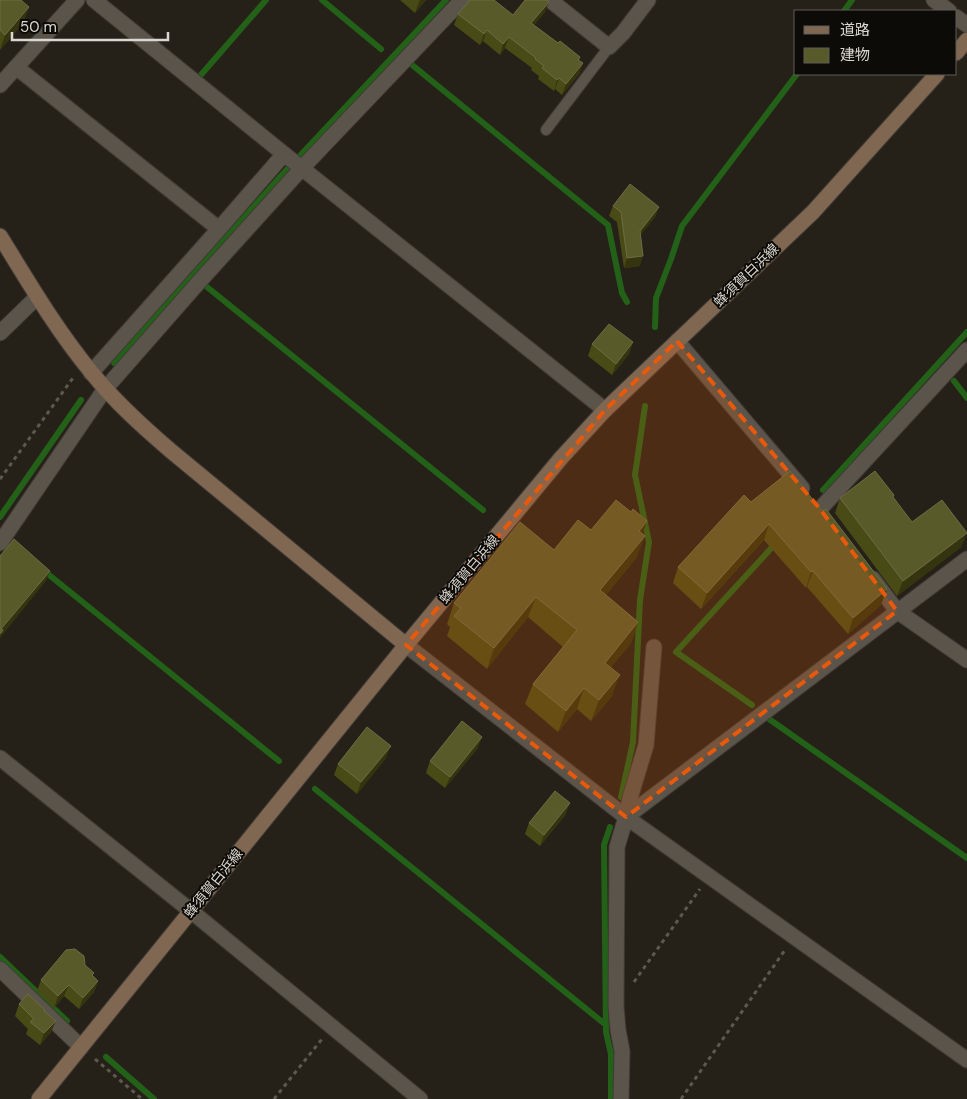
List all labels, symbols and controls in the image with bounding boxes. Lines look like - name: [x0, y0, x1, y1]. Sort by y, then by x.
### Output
- scale bar: [12, 10, 169, 42]
- legend: [794, 10, 957, 75]
- text: 50 m: [20, 17, 57, 37]
- text: 道路: [840, 20, 870, 40]
- text: 建物: [840, 45, 870, 65]
- street label: 蜂須賀白浜線: [710, 239, 782, 311]
- street label: 蜂須賀白浜線: [435, 531, 503, 607]
- street label: 蜂須賀白浜線: [180, 845, 246, 921]

